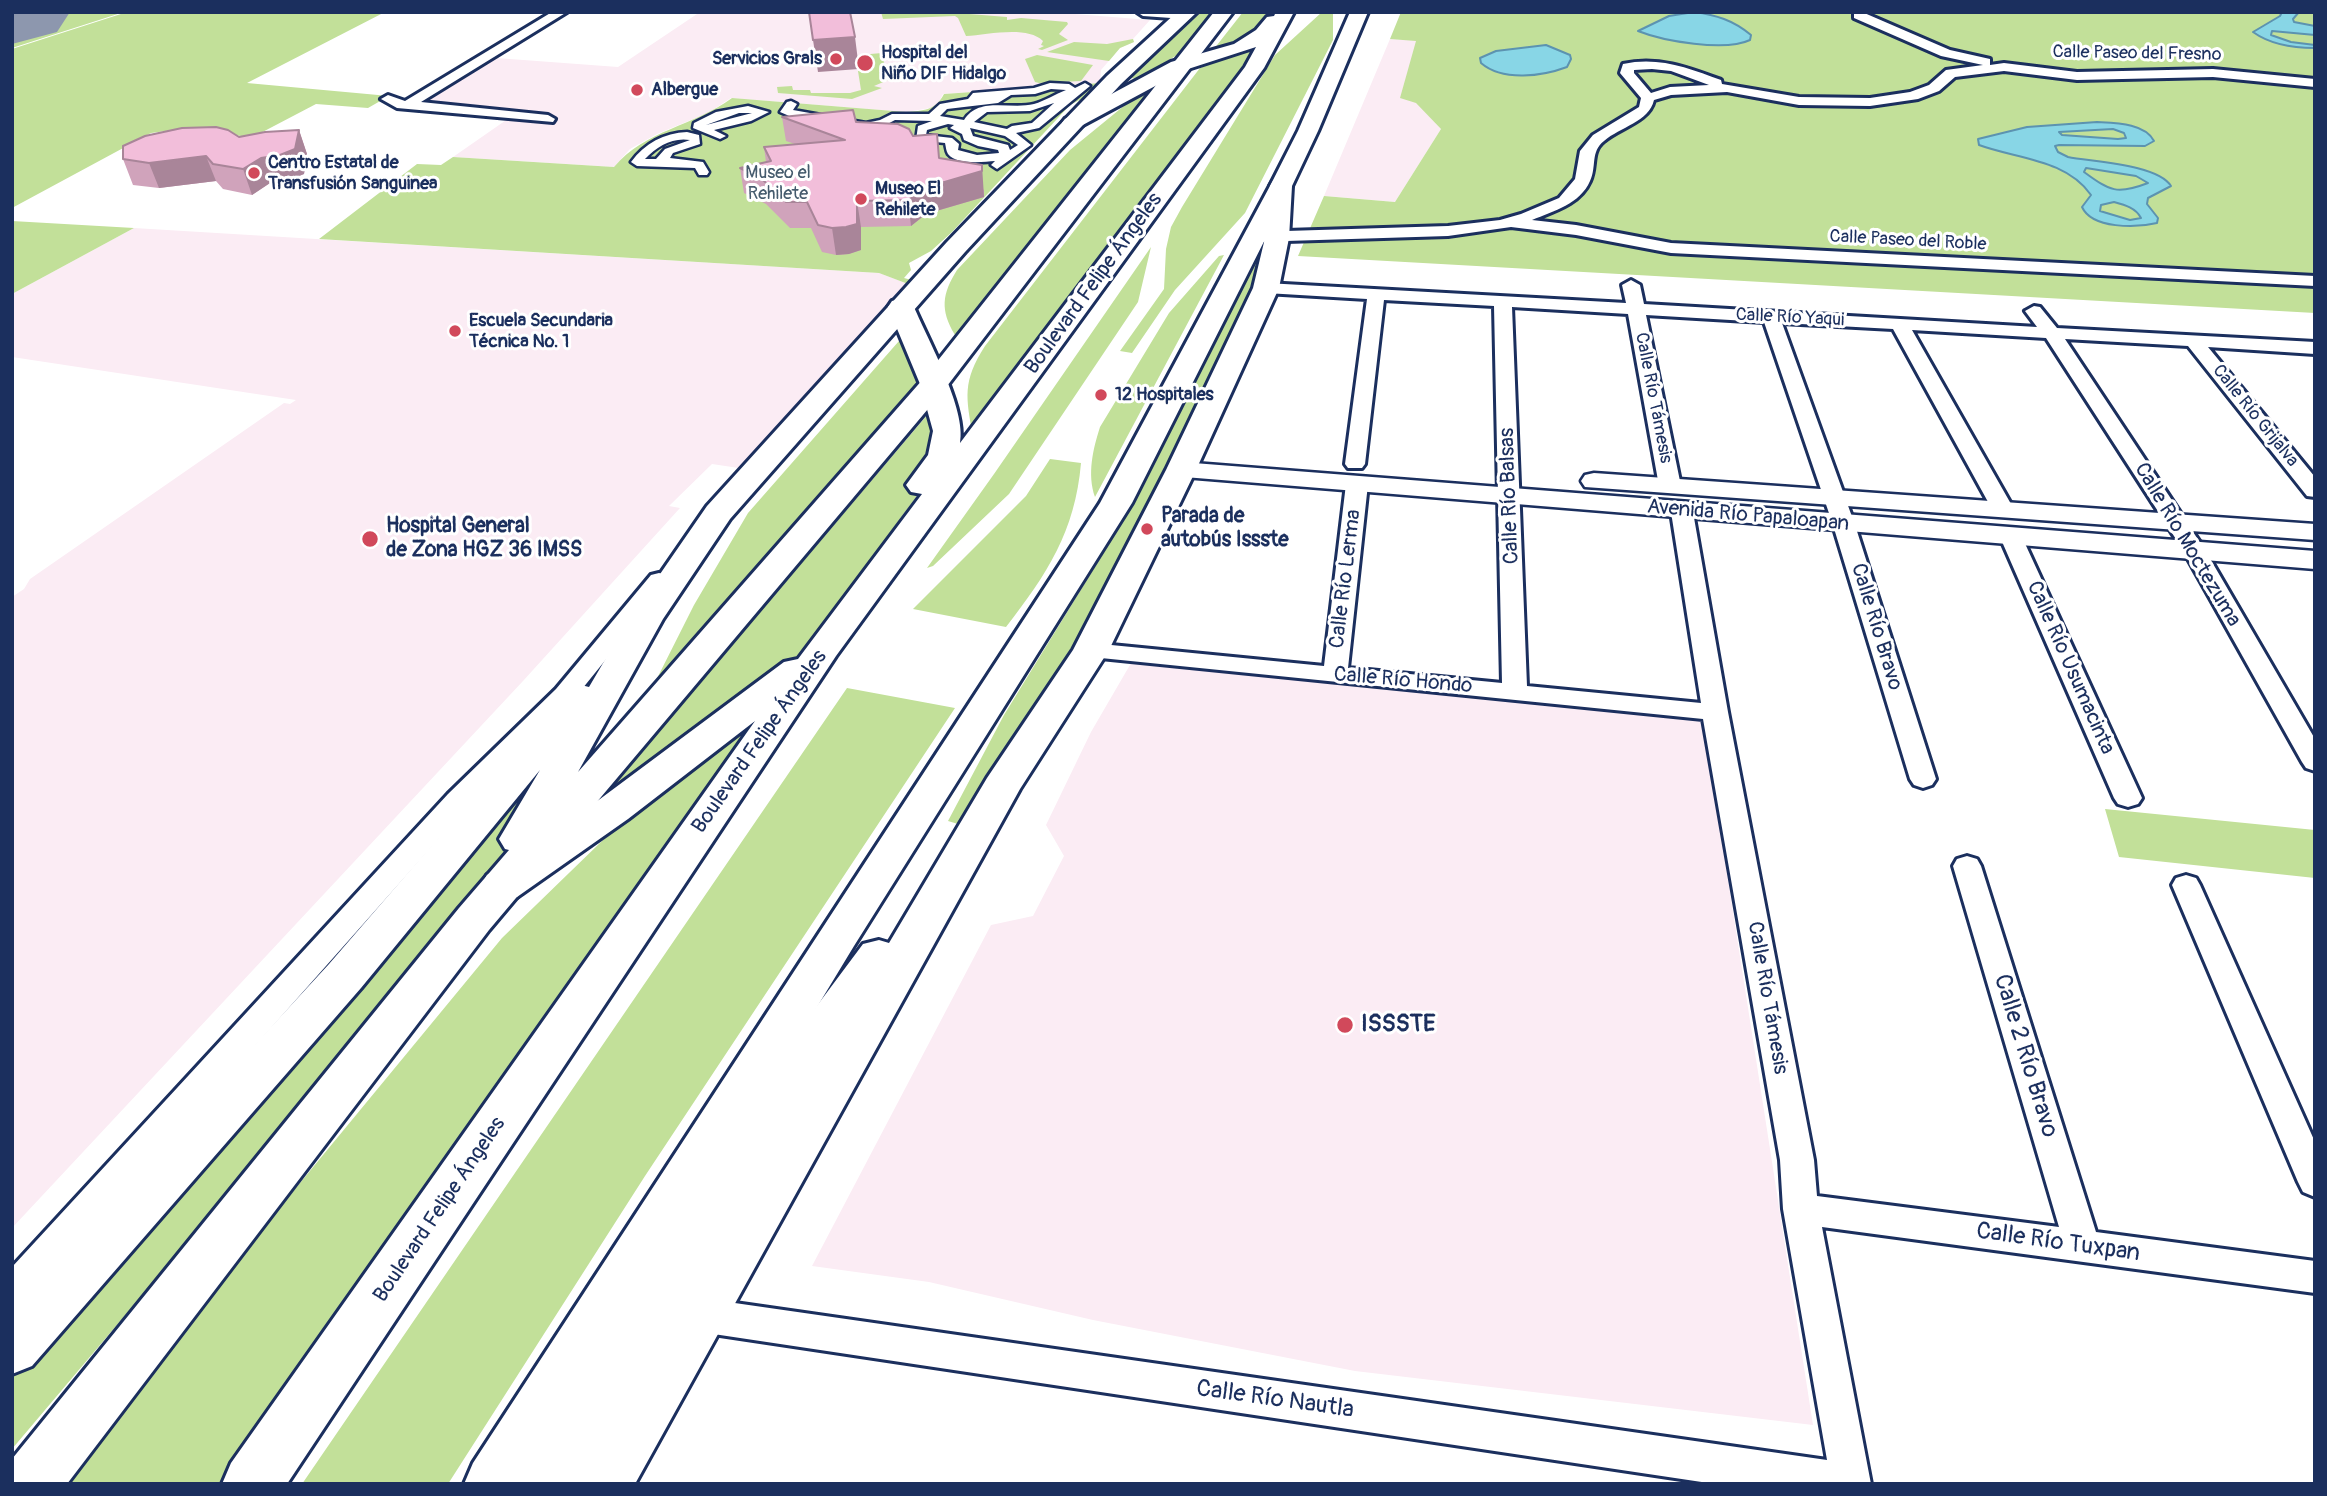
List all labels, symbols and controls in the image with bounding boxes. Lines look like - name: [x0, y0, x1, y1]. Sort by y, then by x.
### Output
- place label: Hospital del Niño DIF Hidalgo: [881, 42, 1006, 84]
- street label: Calle Paseo del Fresno: [2052, 42, 2222, 66]
- place label: Servicios Grals: [712, 48, 822, 70]
- marker: Servicios Grals: [828, 51, 844, 67]
- marker: Hospital del Niño DIF Hidalgo: [855, 53, 875, 73]
- place label: Albergue: [651, 79, 718, 101]
- marker: Albergue: [629, 82, 645, 98]
- place label: Centro Estatal de Transfusión Sanguinea: [268, 152, 437, 194]
- park label: Museo el Rehilete: [745, 162, 811, 204]
- marker: Centro Estatal de Transfusión Sanguinea: [246, 165, 262, 181]
- place label: Museo El Rehilete: [875, 178, 941, 220]
- street label: Boulevard Felipe Ángeles: [1020, 188, 1168, 380]
- marker: Museo El Rehilete: [853, 191, 869, 207]
- street label: Calle Paseo del Roble: [1829, 226, 1987, 256]
- street label: Calle Río Yaqui: [1735, 304, 1845, 332]
- place label: Escuela Secundaria Técnica No. 1: [469, 310, 613, 352]
- marker: Escuela Secundaria Técnica No. 1: [447, 323, 463, 339]
- street label: Calle Río Támesis: [1630, 331, 1676, 465]
- street label: Calle Río Grijalva: [2207, 361, 2303, 471]
- place label: 12 Hospitales: [1115, 384, 1214, 406]
- marker: 12 Hospitales: [1093, 387, 1109, 403]
- street label: Calle Río Balsas: [1495, 427, 1525, 565]
- street label: Calle Río Moctezuma: [2128, 459, 2246, 631]
- street label: Avenida Río Papaloapan: [1646, 495, 1850, 537]
- place label: Parada de autobús Issste: [1161, 504, 1289, 554]
- street label: Calle Río Lerma: [1325, 508, 1367, 650]
- place label: Hospital General de Zona HGZ 36 IMSS: [386, 514, 582, 564]
- marker: Parada de autobús Issste: [1139, 521, 1155, 537]
- marker: Hospital General de Zona HGZ 36 IMSS: [360, 529, 380, 549]
- street label: Calle Río Bravo: [1845, 560, 1907, 694]
- street label: Calle Río Usumacinta: [2020, 578, 2120, 758]
- street label: Boulevard Felipe Ángeles: [687, 646, 833, 838]
- street label: Calle Río Hondo: [1333, 662, 1473, 700]
- street label: Calle Río Támesis: [1741, 920, 1793, 1076]
- street label: Calle 2 Río Bravo: [1987, 971, 2063, 1141]
- place label: ISSSTE: [1361, 1011, 1436, 1039]
- marker: ISSSTE: [1335, 1015, 1355, 1035]
- street label: Boulevard Felipe Ángeles: [369, 1113, 511, 1307]
- street label: Calle Río Tuxpan: [1974, 1217, 2142, 1269]
- street label: Calle Río Nautla: [1194, 1375, 1356, 1425]

